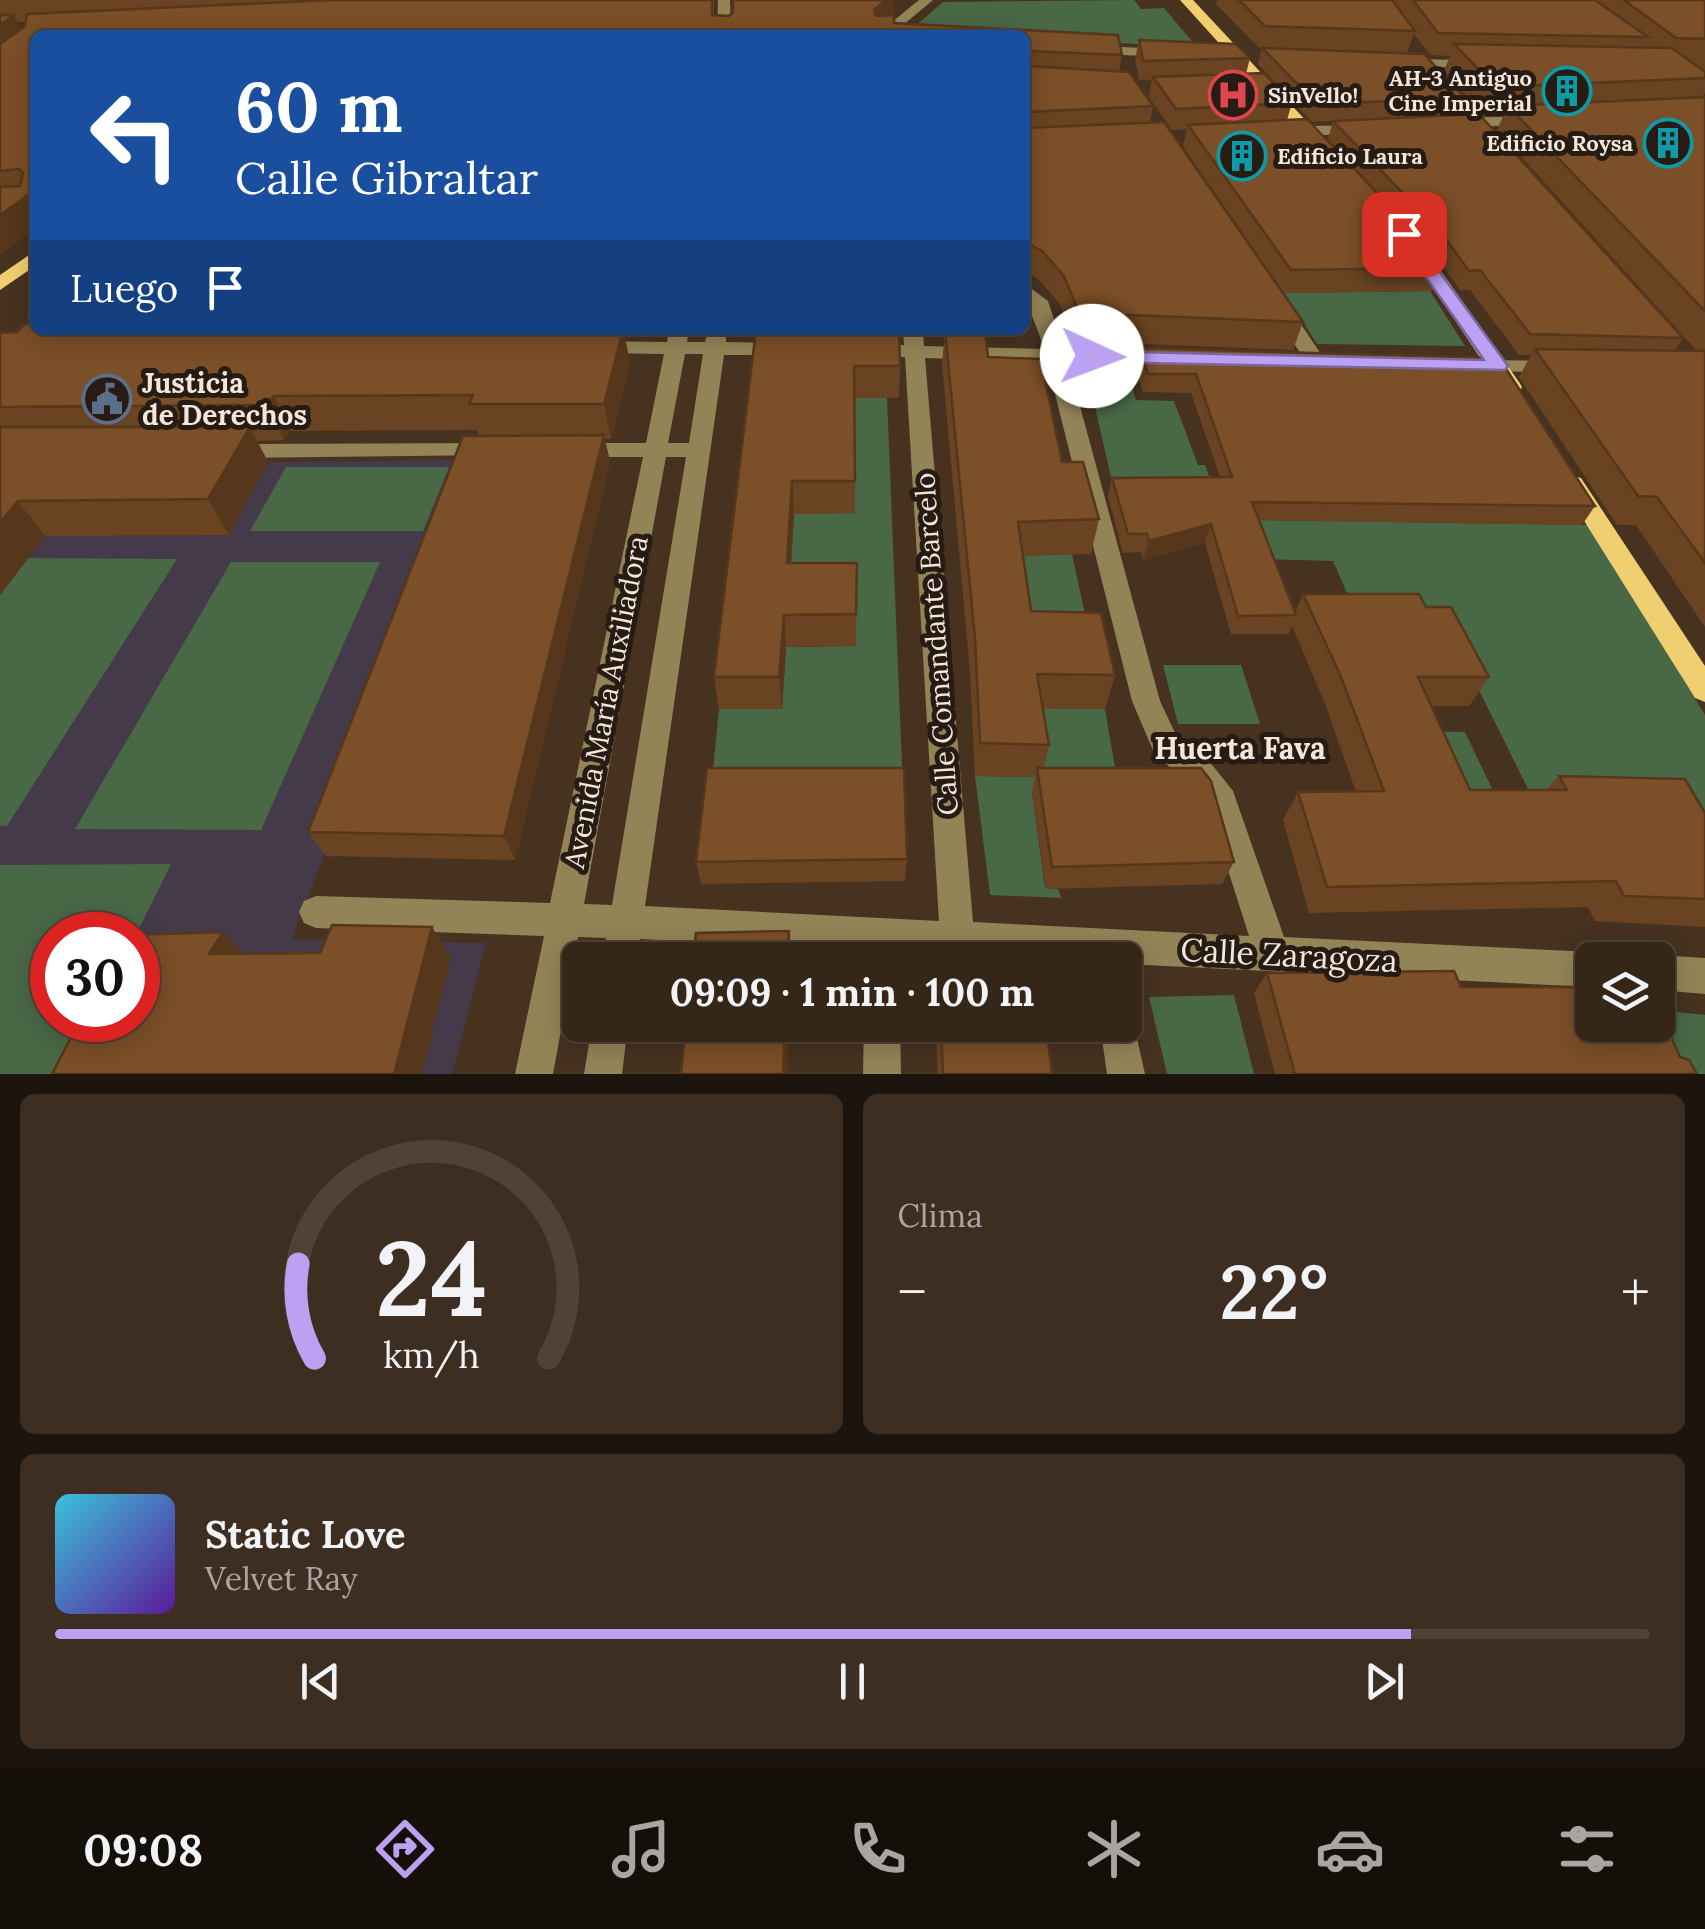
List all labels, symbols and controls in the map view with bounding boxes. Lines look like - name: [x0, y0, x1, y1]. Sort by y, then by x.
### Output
- text: 60 m: [235, 62, 403, 151]
- place label: AH-3 Antiguo Cine Imperial: [1388, 64, 1532, 117]
- building icon: AH-3 Antiguo Cine Imperial: [1541, 65, 1593, 117]
- hospital icon: SinVello!: [1207, 69, 1259, 121]
- icon: left: [70, 70, 200, 200]
- place label: SinVello!: [1268, 81, 1358, 109]
- building icon: Edificio Roysa: [1642, 117, 1694, 169]
- place label: Edificio Roysa: [1486, 129, 1633, 157]
- building icon: Edificio Laura: [1216, 130, 1268, 182]
- place label: Edificio Laura: [1277, 142, 1423, 170]
- text: Calle Gibraltar: [235, 149, 538, 206]
- pin: [1362, 192, 1447, 277]
- icon: arrive: [1377, 207, 1432, 262]
- icon: arrive: [198, 260, 253, 315]
- text: Luego: [70, 264, 178, 312]
- position arrow: [1040, 304, 1144, 408]
- place label: Justicia de Derechos: [142, 365, 307, 433]
- public building icon: Justicia de Derechos: [81, 373, 133, 425]
- street label: Calle Comandante Barcelo: [906, 472, 966, 816]
- street label: Avenida María Auxiliadora: [556, 533, 656, 872]
- district label: Huerta Fava: [1154, 729, 1326, 767]
- speed limit sign: 30: [30, 912, 160, 1042]
- street label: Calle Zaragoza: [1179, 929, 1399, 981]
- map controls: [1575, 942, 1675, 1042]
- button: layers: [1575, 942, 1675, 1042]
- text: 09:09 · 1 min · 100 m: [670, 968, 1034, 1016]
- text: Clima: [898, 1195, 983, 1236]
- text: 24: [375, 1211, 487, 1344]
- text: 22°: [1219, 1244, 1328, 1340]
- text: −: [898, 1257, 927, 1327]
- text: +: [1621, 1257, 1650, 1327]
- text: km/h: [383, 1332, 480, 1378]
- text: Static Love: [205, 1510, 405, 1558]
- text: Velvet Ray: [205, 1558, 358, 1599]
- icon: previous: [293, 1654, 348, 1709]
- icon: pause: [825, 1654, 880, 1709]
- icon: next: [1357, 1654, 1412, 1709]
- icon: directions: [370, 1814, 440, 1884]
- icon: music: [606, 1814, 676, 1884]
- icon: phone: [843, 1814, 913, 1884]
- icon: climate: [1079, 1814, 1149, 1884]
- icon: car: [1315, 1814, 1385, 1884]
- icon: filters: [1552, 1814, 1622, 1884]
- text: 09:08: [83, 1821, 203, 1878]

